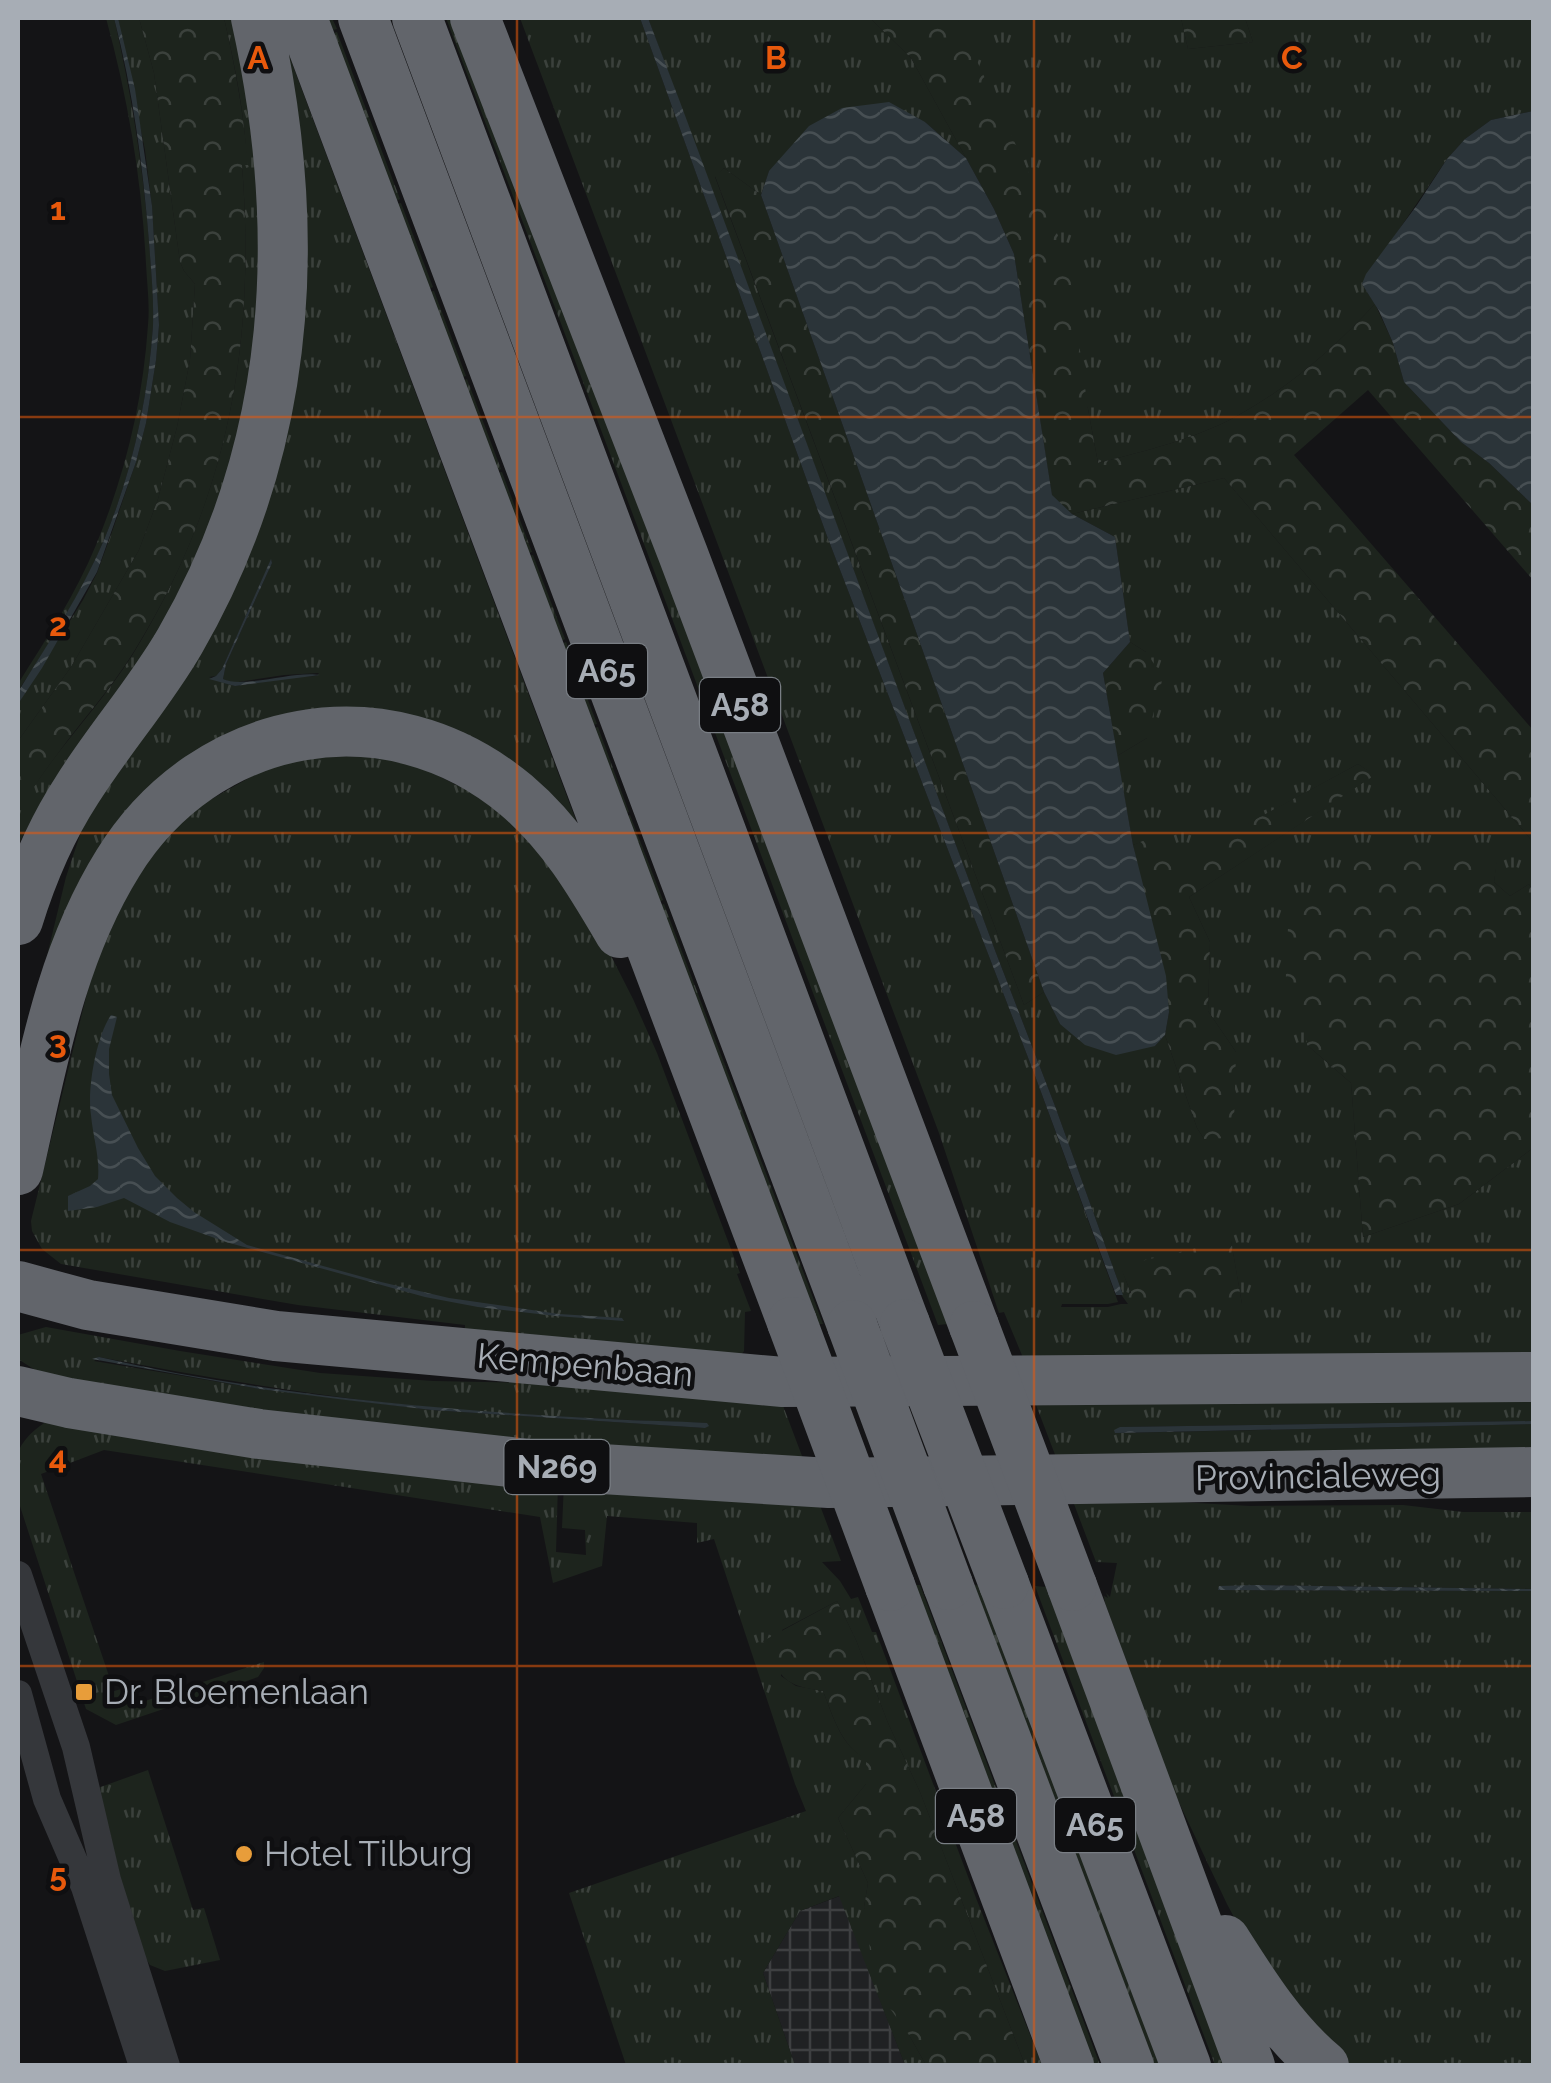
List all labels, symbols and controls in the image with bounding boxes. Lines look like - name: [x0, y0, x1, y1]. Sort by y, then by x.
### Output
- text: A: [247, 39, 269, 76]
- text: B: [765, 39, 787, 76]
- text: C: [1281, 39, 1303, 76]
- text: 1: [50, 190, 66, 227]
- text: 2: [49, 606, 67, 643]
- road number: A65: [567, 644, 647, 698]
- road number: A58: [700, 678, 780, 732]
- text: 3: [49, 1023, 67, 1060]
- street label: Kempenbaan: [475, 1335, 695, 1394]
- text: 4: [49, 1439, 67, 1476]
- road number: N269: [504, 1440, 610, 1494]
- street label: Provincialeweg: [1195, 1453, 1441, 1498]
- place label: Dr. Bloemenlaan: [104, 1671, 369, 1712]
- marker: Dr. Bloemenlaan: [73, 1681, 95, 1703]
- road number: A58: [936, 1789, 1016, 1843]
- road number: A65: [1055, 1798, 1135, 1852]
- place label: Hotel Tilburg: [264, 1833, 473, 1874]
- marker: Hotel Tilburg: [233, 1843, 255, 1865]
- text: 5: [49, 1856, 67, 1893]

